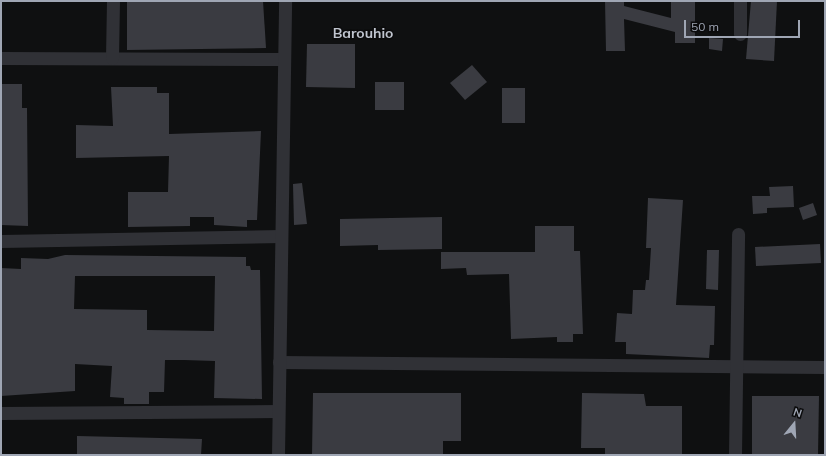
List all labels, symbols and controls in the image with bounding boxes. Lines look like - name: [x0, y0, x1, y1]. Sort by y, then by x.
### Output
- scale bar: [686, 12, 802, 38]
- text: 50 m: [691, 19, 719, 34]
- district label: Barouhio: [333, 25, 393, 41]
- north arrow: [774, 404, 814, 444]
- text: N: [792, 405, 804, 421]

